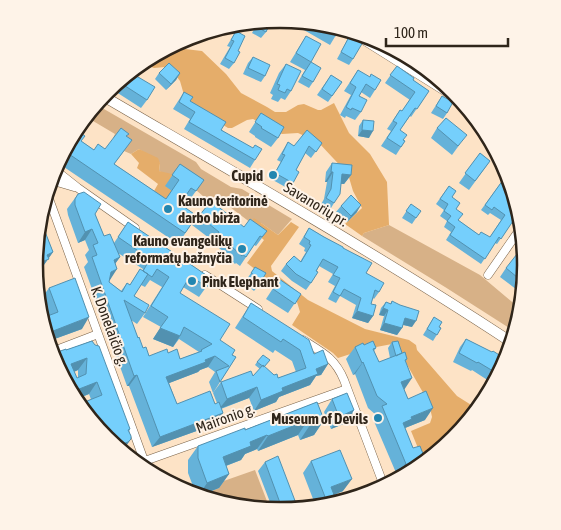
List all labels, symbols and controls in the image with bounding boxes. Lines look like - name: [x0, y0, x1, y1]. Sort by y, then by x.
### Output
- scale bar: [386, 15, 508, 47]
- text: 100 m: [394, 24, 428, 41]
- place label: Cupid: [231, 167, 263, 184]
- marker: Cupid: [267, 169, 279, 181]
- street label: Savanorių pr.: [281, 178, 351, 230]
- place label: Kauno teritorinė darbo birža: [178, 192, 268, 226]
- marker: Kauno teritorinė darbo birža: [162, 203, 174, 215]
- place label: Kauno evangelikų reformatų bažnyčia: [125, 232, 232, 266]
- marker: Kauno evangelikų reformatų bažnyčia: [236, 243, 248, 255]
- place label: Pink Elephant: [202, 273, 279, 290]
- marker: Pink Elephant: [186, 275, 198, 287]
- street label: K. Donelaičio g.: [88, 284, 132, 368]
- street label: Maironio g.: [193, 399, 257, 436]
- place label: Museum of Devils: [271, 410, 369, 427]
- marker: Museum of Devils: [372, 412, 384, 424]

